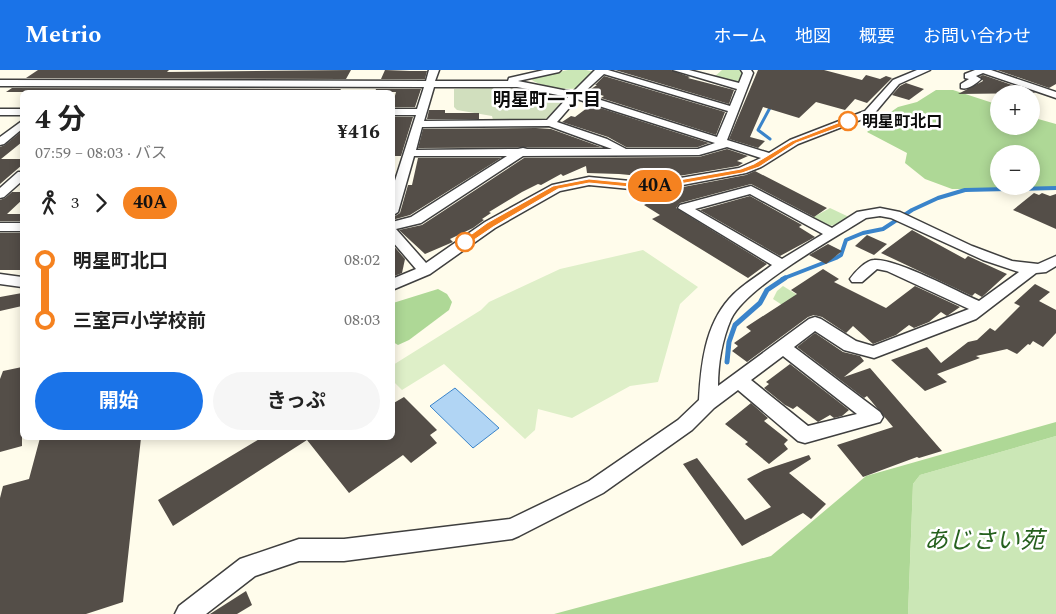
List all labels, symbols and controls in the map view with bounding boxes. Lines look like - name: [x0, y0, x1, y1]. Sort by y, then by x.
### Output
- text: Metrio: [25, 17, 101, 53]
- text: ホーム: [714, 23, 767, 50]
- text: 地図: [795, 23, 831, 50]
- text: 概要: [859, 23, 895, 50]
- text: お問い合わせ: [923, 23, 1031, 50]
- map controls: [990, 85, 1040, 195]
- button: +: [990, 85, 1040, 135]
- district label: 明星町一丁目: [493, 87, 601, 114]
- text: 4 分: [35, 98, 86, 141]
- place label: 明星町北口: [862, 110, 942, 134]
- marker: 明星町北口: [838, 111, 858, 131]
- text: ¥416: [337, 118, 380, 147]
- text: 07:59 – 08:03 · バス: [35, 141, 167, 165]
- button: −: [990, 145, 1040, 195]
- line badge: 40A: [626, 170, 684, 202]
- text: 40A: [638, 172, 672, 199]
- icon: walk: [35, 189, 63, 217]
- icon: forward: [87, 189, 115, 217]
- text: 40A: [133, 189, 167, 216]
- text: 3: [71, 191, 79, 215]
- unlabelled marker: [455, 232, 475, 252]
- text: 明星町北口: [73, 247, 168, 276]
- text: 08:02: [344, 248, 380, 272]
- text: 三室戸小学校前: [73, 307, 206, 336]
- text: 08:03: [344, 308, 380, 332]
- button: 開始: [35, 372, 203, 430]
- button: きっぷ: [213, 372, 380, 430]
- park label: あじさい苑: [924, 523, 1048, 559]

